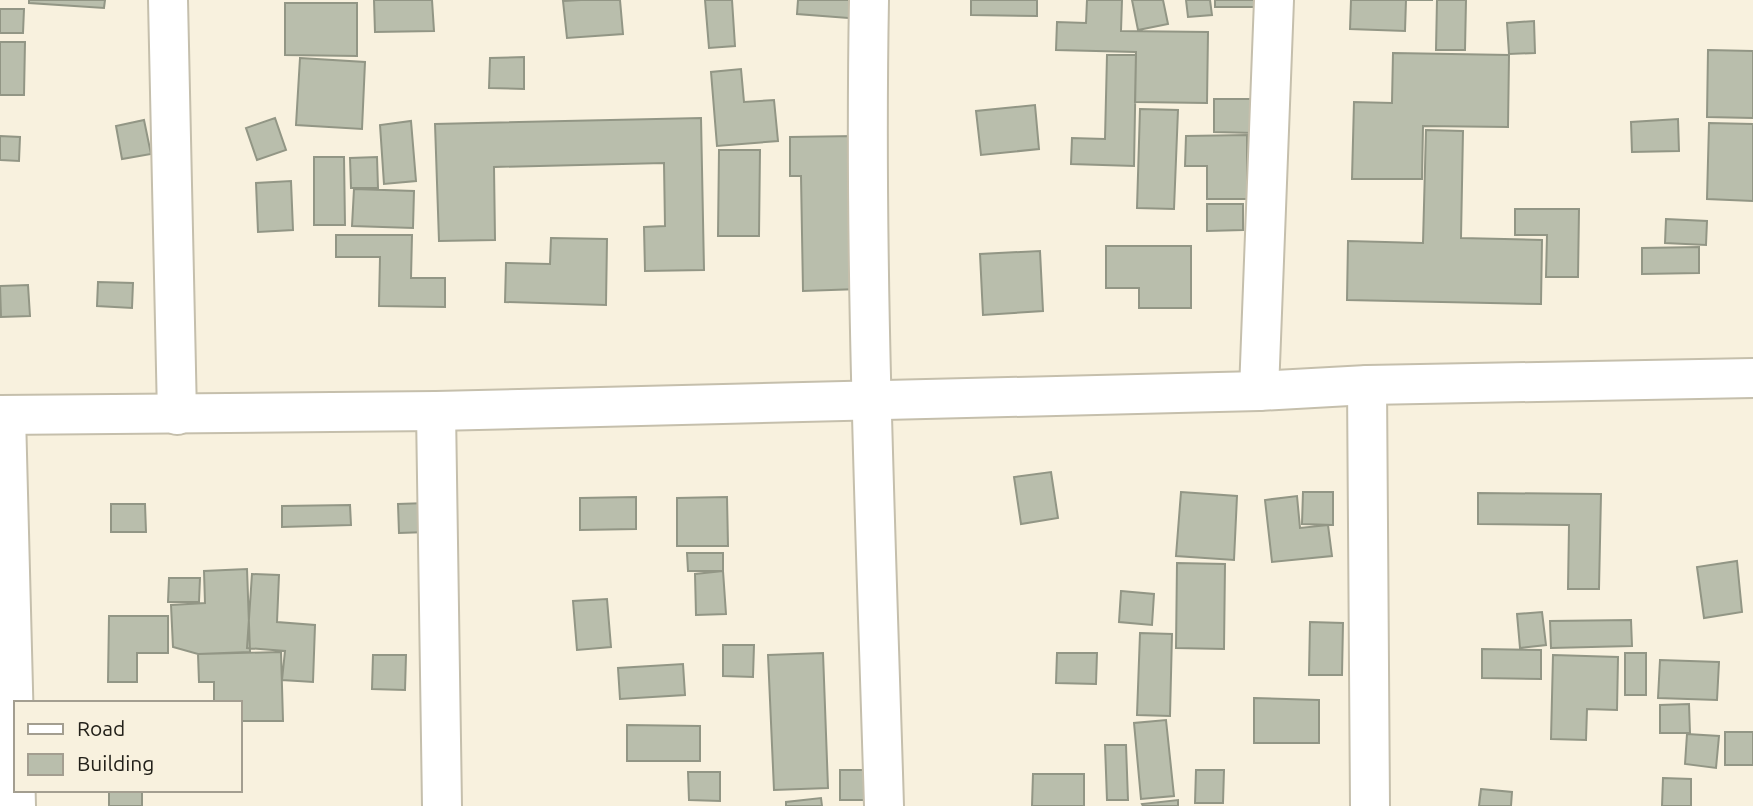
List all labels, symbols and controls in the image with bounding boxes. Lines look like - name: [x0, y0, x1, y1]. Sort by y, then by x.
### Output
- legend: [14, 701, 242, 792]
- text: Road: [77, 716, 125, 740]
- text: Building: [77, 751, 154, 775]

